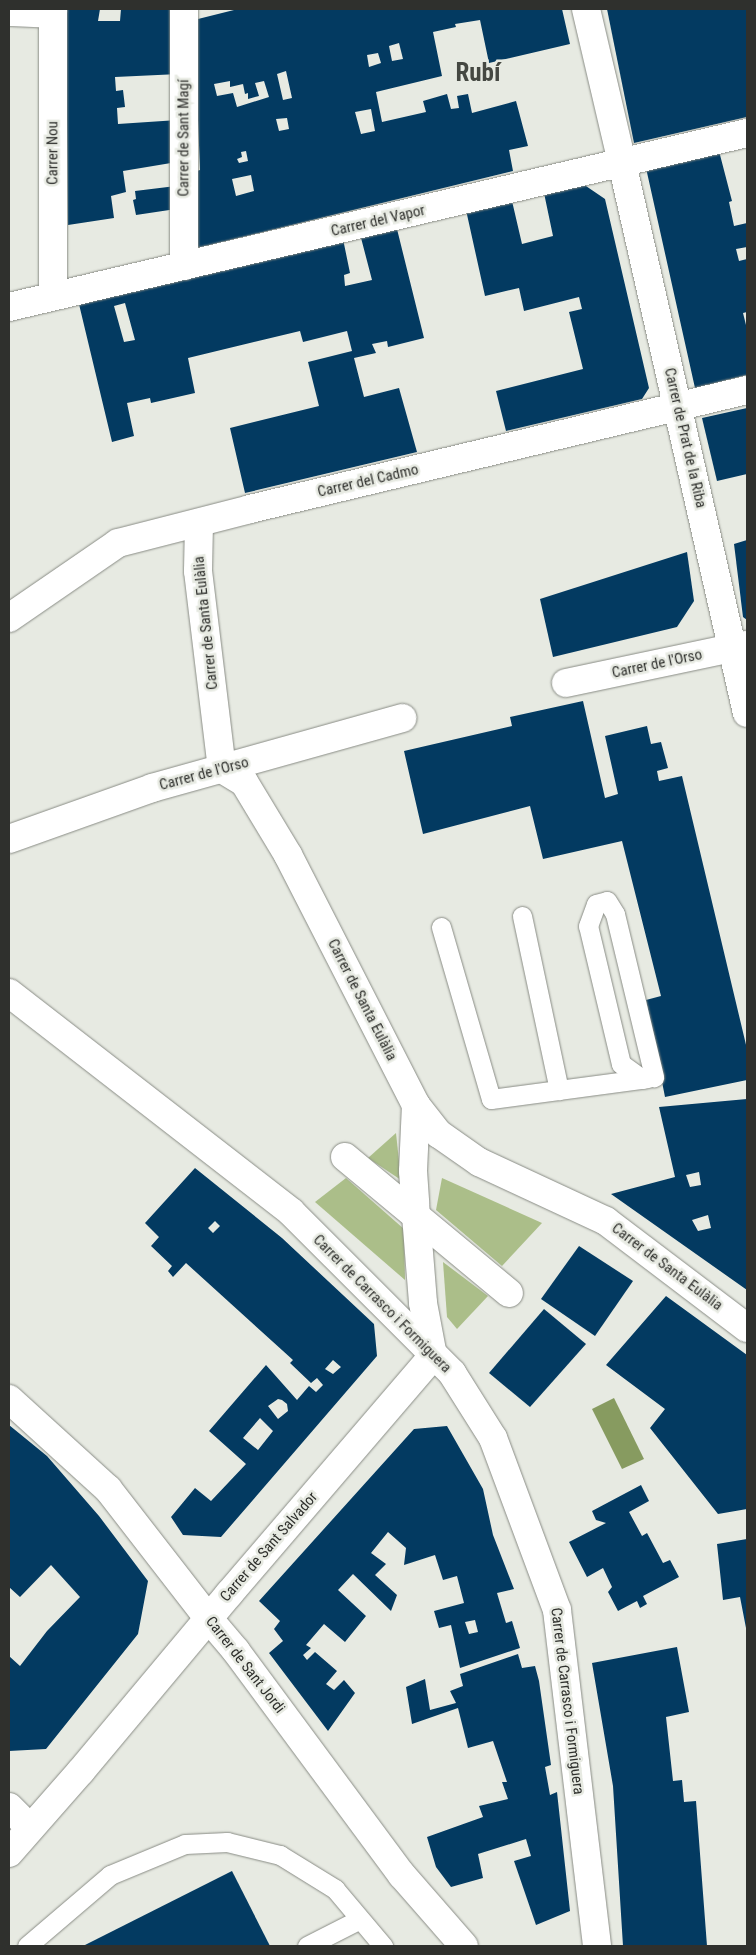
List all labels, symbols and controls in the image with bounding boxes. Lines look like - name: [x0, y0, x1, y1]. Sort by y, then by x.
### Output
- district label: Rubí: [455, 58, 501, 88]
- street label: Carrer de Sant Magí: [175, 79, 193, 197]
- street label: Carrer Nou: [44, 121, 62, 185]
- street label: Carrer del Vapor: [329, 201, 427, 241]
- street label: Carrer de Prat de la Riba: [660, 366, 710, 510]
- street label: Carrer del Cadmo: [316, 461, 420, 501]
- street label: Carrer de Santa Eulàlia: [190, 555, 222, 691]
- street label: Carrer de l'Orso: [610, 646, 704, 682]
- street label: Carrer de l'Orso: [157, 753, 251, 795]
- street label: Carrer de Santa Eulàlia: [324, 936, 400, 1064]
- street label: Carrer de Santa Eulàlia: [608, 1219, 726, 1315]
- street label: Carrer de Carrasco i Formiguera: [309, 1231, 455, 1377]
- street label: Carrer de Sant Salvador: [217, 1489, 321, 1605]
- street label: Carrer de Carrasco i Formiguera: [547, 1607, 587, 1795]
- street label: Carrer de Sant Jordi: [202, 1613, 288, 1717]

